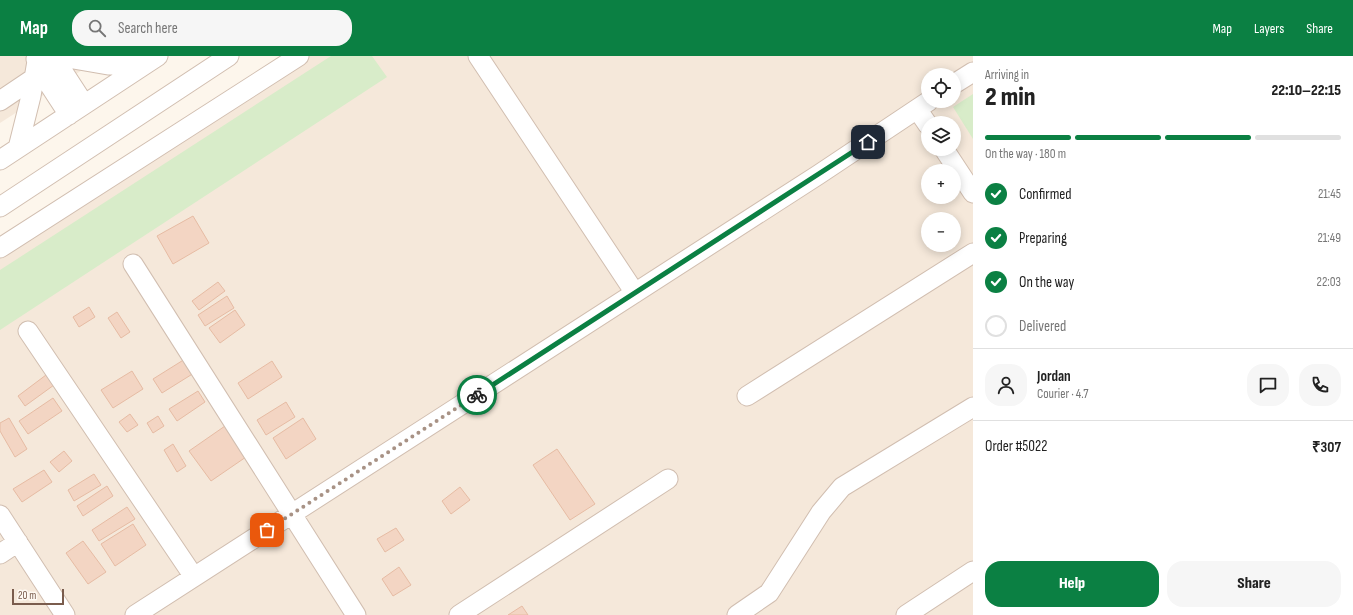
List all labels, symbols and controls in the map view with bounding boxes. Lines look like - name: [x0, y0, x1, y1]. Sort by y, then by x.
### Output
- search box: [72, 10, 352, 46]
- text: Map: [20, 17, 48, 40]
- icon: search: [86, 17, 108, 39]
- text: Search here: [118, 19, 178, 38]
- text: Map: [1212, 20, 1232, 37]
- text: Layers: [1254, 20, 1284, 37]
- text: Share: [1306, 20, 1333, 37]
- text: Arriving in: [985, 67, 1029, 83]
- map controls: [921, 68, 961, 252]
- button: locate: [921, 68, 961, 108]
- text: 22:10–22:15: [1271, 81, 1341, 100]
- text: 2 min: [985, 82, 1035, 113]
- button: layers: [921, 116, 961, 156]
- pin: [851, 125, 885, 159]
- icon: home: [857, 131, 879, 153]
- text: On the way · 180 m: [985, 146, 1066, 162]
- button: +: [921, 164, 961, 204]
- icon: check: [985, 183, 1007, 205]
- text: Confirmed: [1019, 185, 1072, 204]
- text: 21:45: [1318, 186, 1341, 202]
- button: −: [921, 212, 961, 252]
- icon: check: [985, 227, 1007, 249]
- text: Preparing: [1019, 229, 1067, 248]
- text: 21:49: [1317, 230, 1341, 246]
- icon: check: [985, 271, 1007, 293]
- text: On the way: [1019, 273, 1074, 292]
- text: 22:03: [1317, 274, 1341, 290]
- text: Delivered: [1019, 317, 1066, 336]
- button: person: [985, 364, 1027, 406]
- button: chat: [1247, 364, 1289, 406]
- button: phone: [1299, 364, 1341, 406]
- text: Jordan: [1037, 367, 1071, 386]
- courier: [457, 375, 497, 415]
- icon: bike: [466, 384, 488, 406]
- text: Courier · 4.7: [1037, 386, 1089, 402]
- text: Order #5022: [985, 437, 1047, 456]
- text: ₹307: [1312, 438, 1341, 457]
- pin: [250, 513, 284, 547]
- icon: bag: [256, 519, 278, 541]
- button: Help: [985, 561, 1159, 607]
- button: Share: [1167, 561, 1341, 607]
- scale bar: [12, 587, 64, 606]
- text: 20 m: [18, 589, 36, 602]

